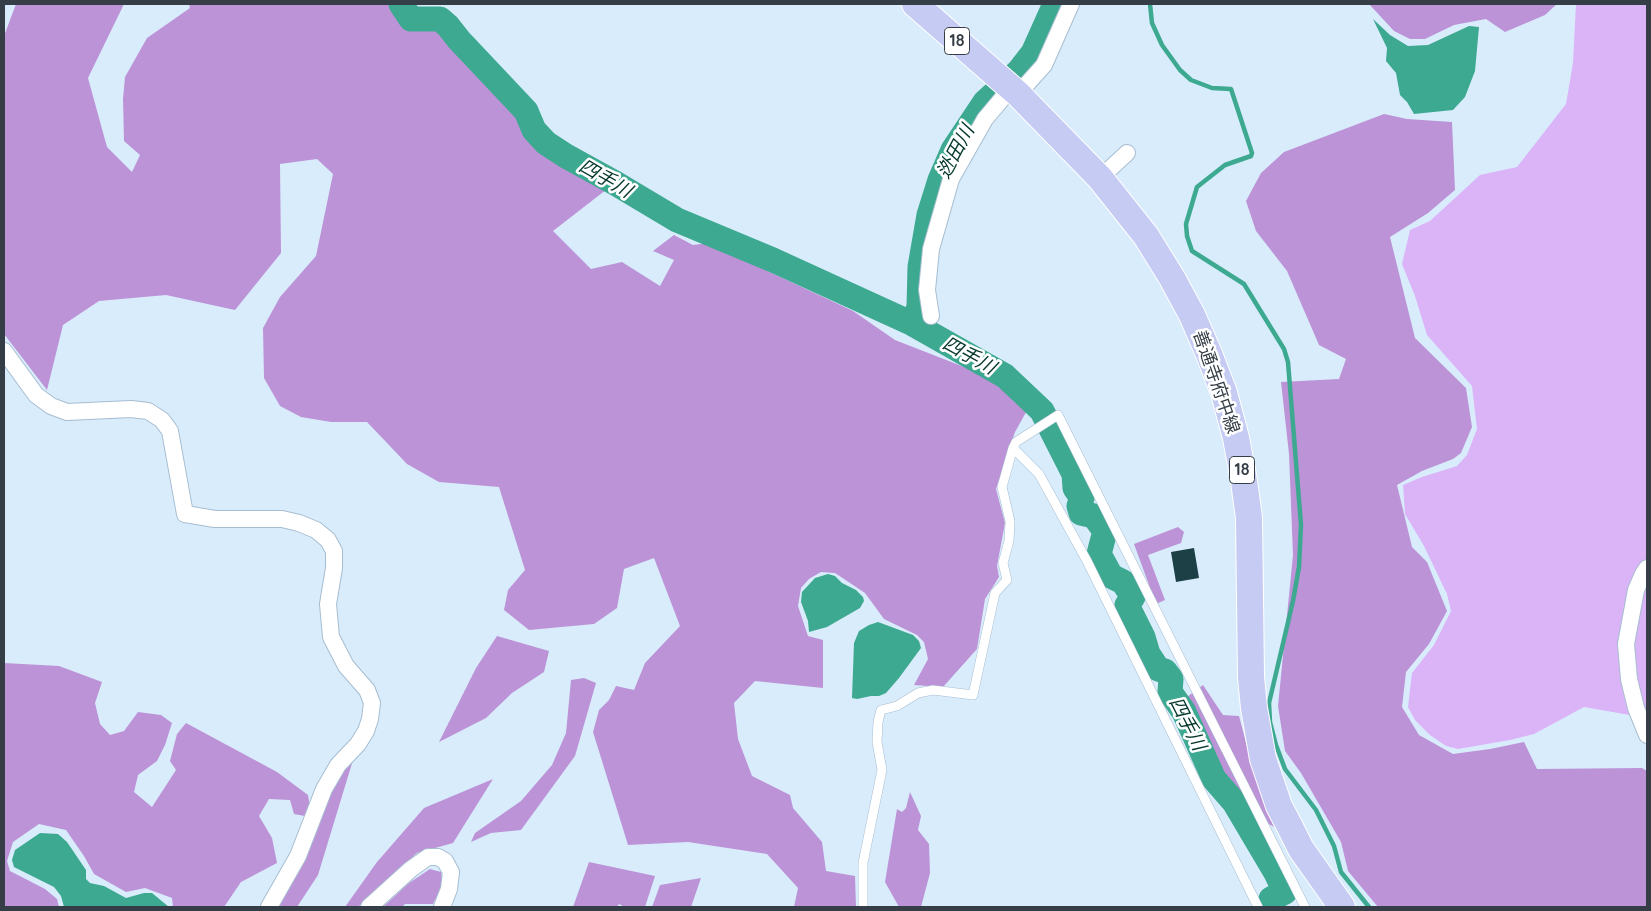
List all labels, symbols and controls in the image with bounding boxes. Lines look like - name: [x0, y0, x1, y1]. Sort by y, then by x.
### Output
- road number: 18: [944, 27, 970, 54]
- water label: 迯田川: [933, 121, 979, 183]
- water label: 四手川: [575, 155, 635, 203]
- street label: 善通寺府中線: [1188, 327, 1244, 437]
- water label: 四手川: [939, 332, 999, 380]
- road number: 18: [1230, 456, 1254, 484]
- water label: 四手川: [1164, 693, 1210, 755]

